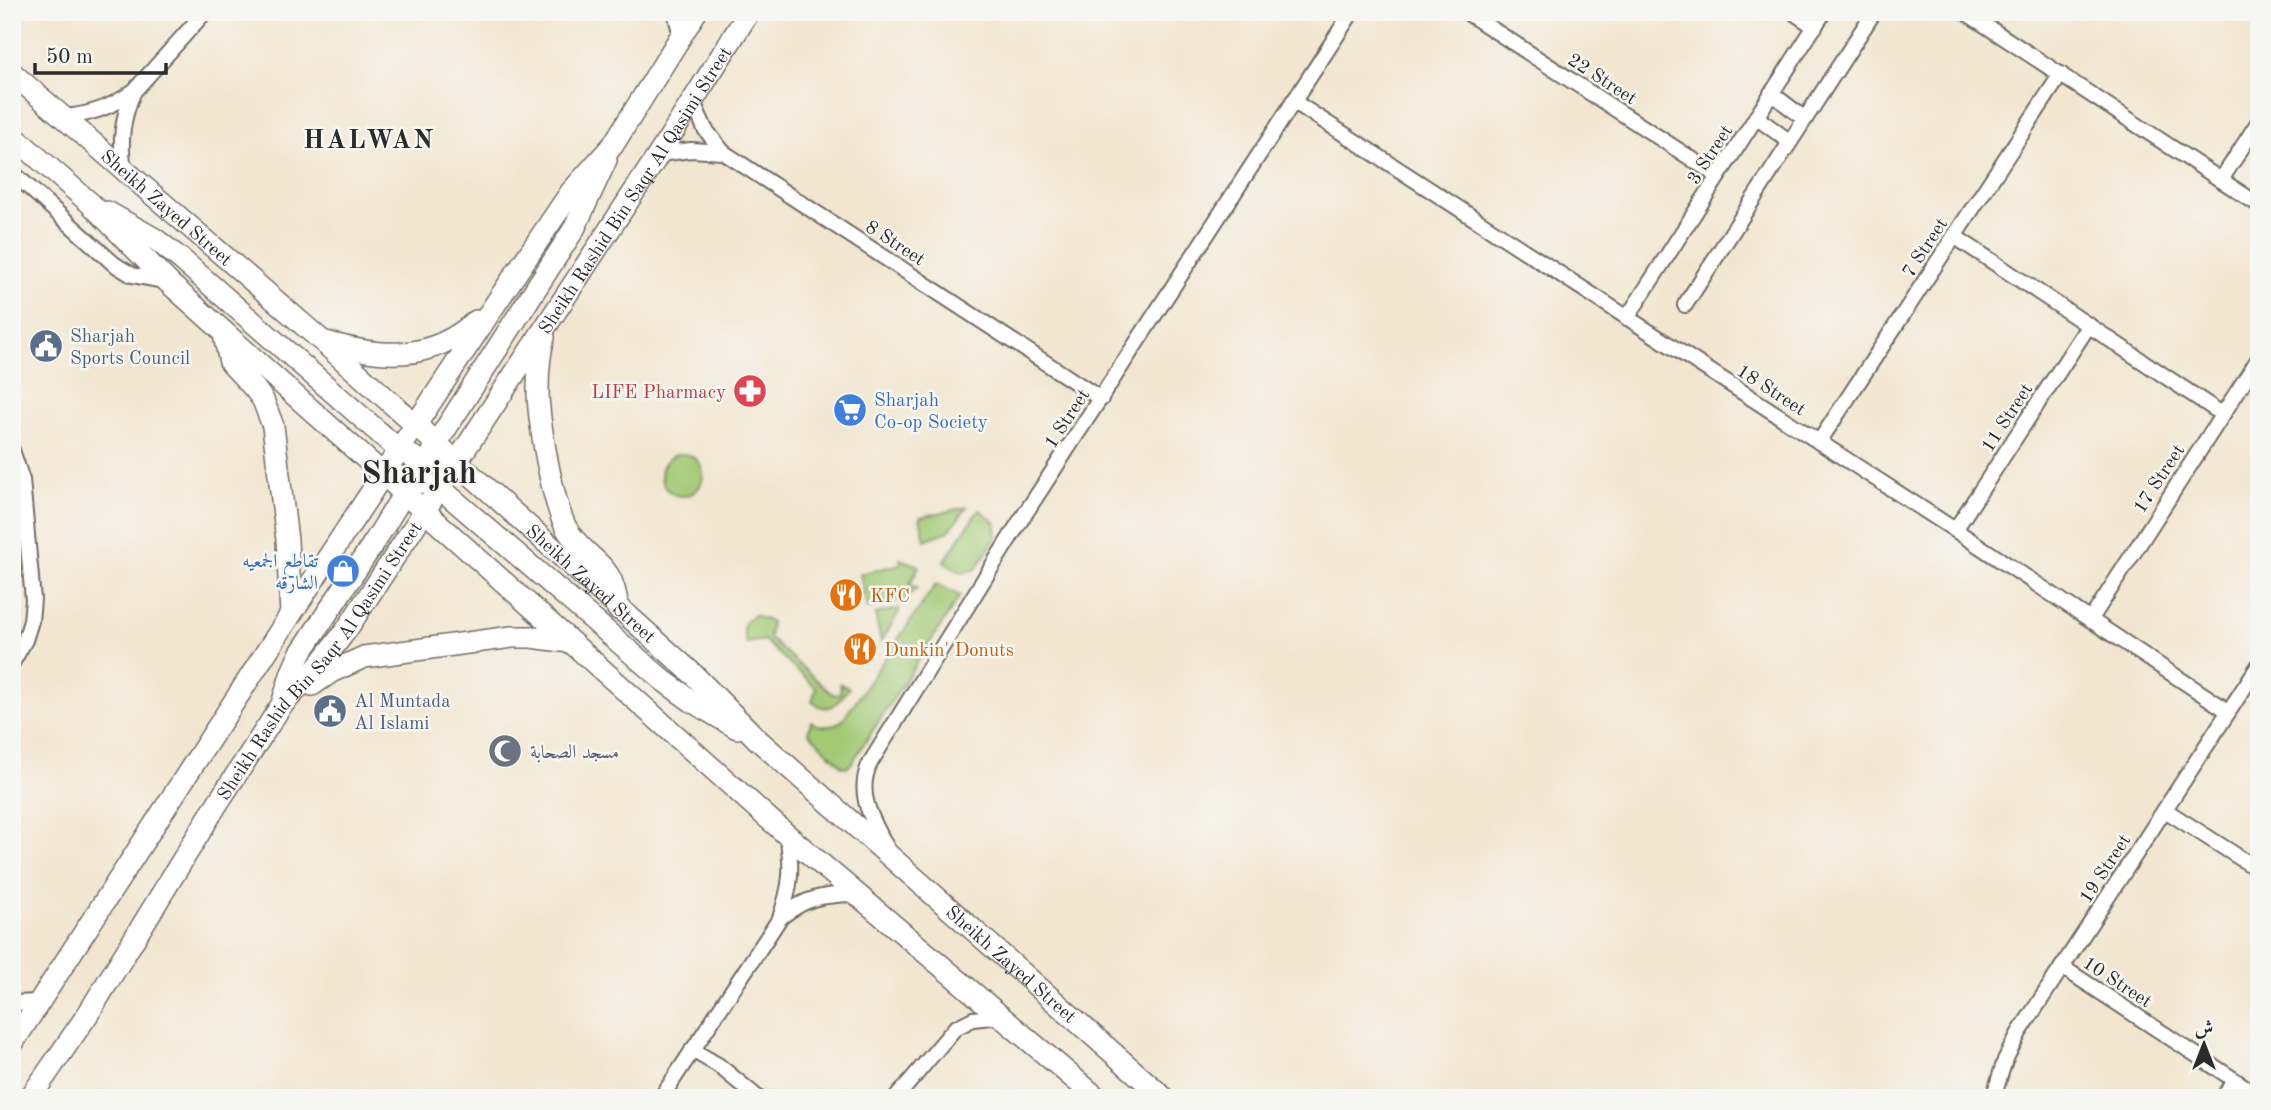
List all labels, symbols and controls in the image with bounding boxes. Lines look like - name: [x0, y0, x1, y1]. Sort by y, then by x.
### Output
- scale bar: [35, 32, 166, 76]
- street label: Sheikh Rashid Bin Saqr Al Qasimi Street: [536, 44, 736, 338]
- text: 50 m: [46, 47, 93, 68]
- street label: 22 Street: [1564, 51, 1639, 109]
- street label: 3 Street: [1685, 122, 1737, 189]
- district label: HALWAN: [303, 128, 435, 154]
- street label: Sheikh Zayed Street: [96, 147, 235, 271]
- street label: 7 Street: [1900, 215, 1952, 282]
- street label: 8 Street: [861, 218, 928, 270]
- public building icon: Sharjah Sports Council: [27, 327, 65, 365]
- place label: Sharjah Sports Council: [70, 328, 190, 369]
- street label: 18 Street: [1733, 362, 1808, 420]
- pharmacy icon: LIFE Pharmacy: [731, 372, 769, 410]
- street label: 11 Street: [1979, 381, 2037, 456]
- place label: LIFE Pharmacy: [591, 384, 726, 403]
- street label: 1 Street: [1042, 386, 1094, 453]
- supermarket icon: Sharjah Co-op Society: [831, 391, 869, 429]
- place label: Sharjah Co-op Society: [874, 392, 988, 433]
- street label: 17 Street: [2131, 442, 2189, 517]
- district label: Sharjah: [361, 458, 477, 491]
- street label: Sheikh Rashid Bin Saqr Al Qasimi Street: [215, 519, 427, 804]
- street label: Sheikh Zayed Street: [522, 522, 658, 648]
- shop icon: تقاطع الجمعيه الشارقه: [324, 552, 362, 590]
- place label: تقاطع الجمعيه الشارقه: [242, 553, 318, 594]
- restaurant icon: KFC: [827, 576, 865, 614]
- place label: KFC: [870, 588, 910, 607]
- restaurant icon: Dunkin' Donuts: [841, 630, 879, 668]
- place label: Dunkin' Donuts: [884, 642, 1014, 661]
- public building icon: Al Muntada Al Islami: [311, 692, 349, 730]
- place label: Al Muntada Al Islami: [354, 693, 451, 734]
- mosque icon: مسجد الصحابة: [486, 732, 524, 770]
- place label: مسجد الصحابة: [530, 744, 619, 763]
- street label: 19 Street: [2077, 832, 2135, 907]
- street label: Sheikh Zayed Street: [941, 903, 1079, 1028]
- street label: 10 Street: [2079, 954, 2154, 1012]
- north arrow: [2170, 1009, 2240, 1078]
- text: ش: [2195, 1020, 2213, 1039]

